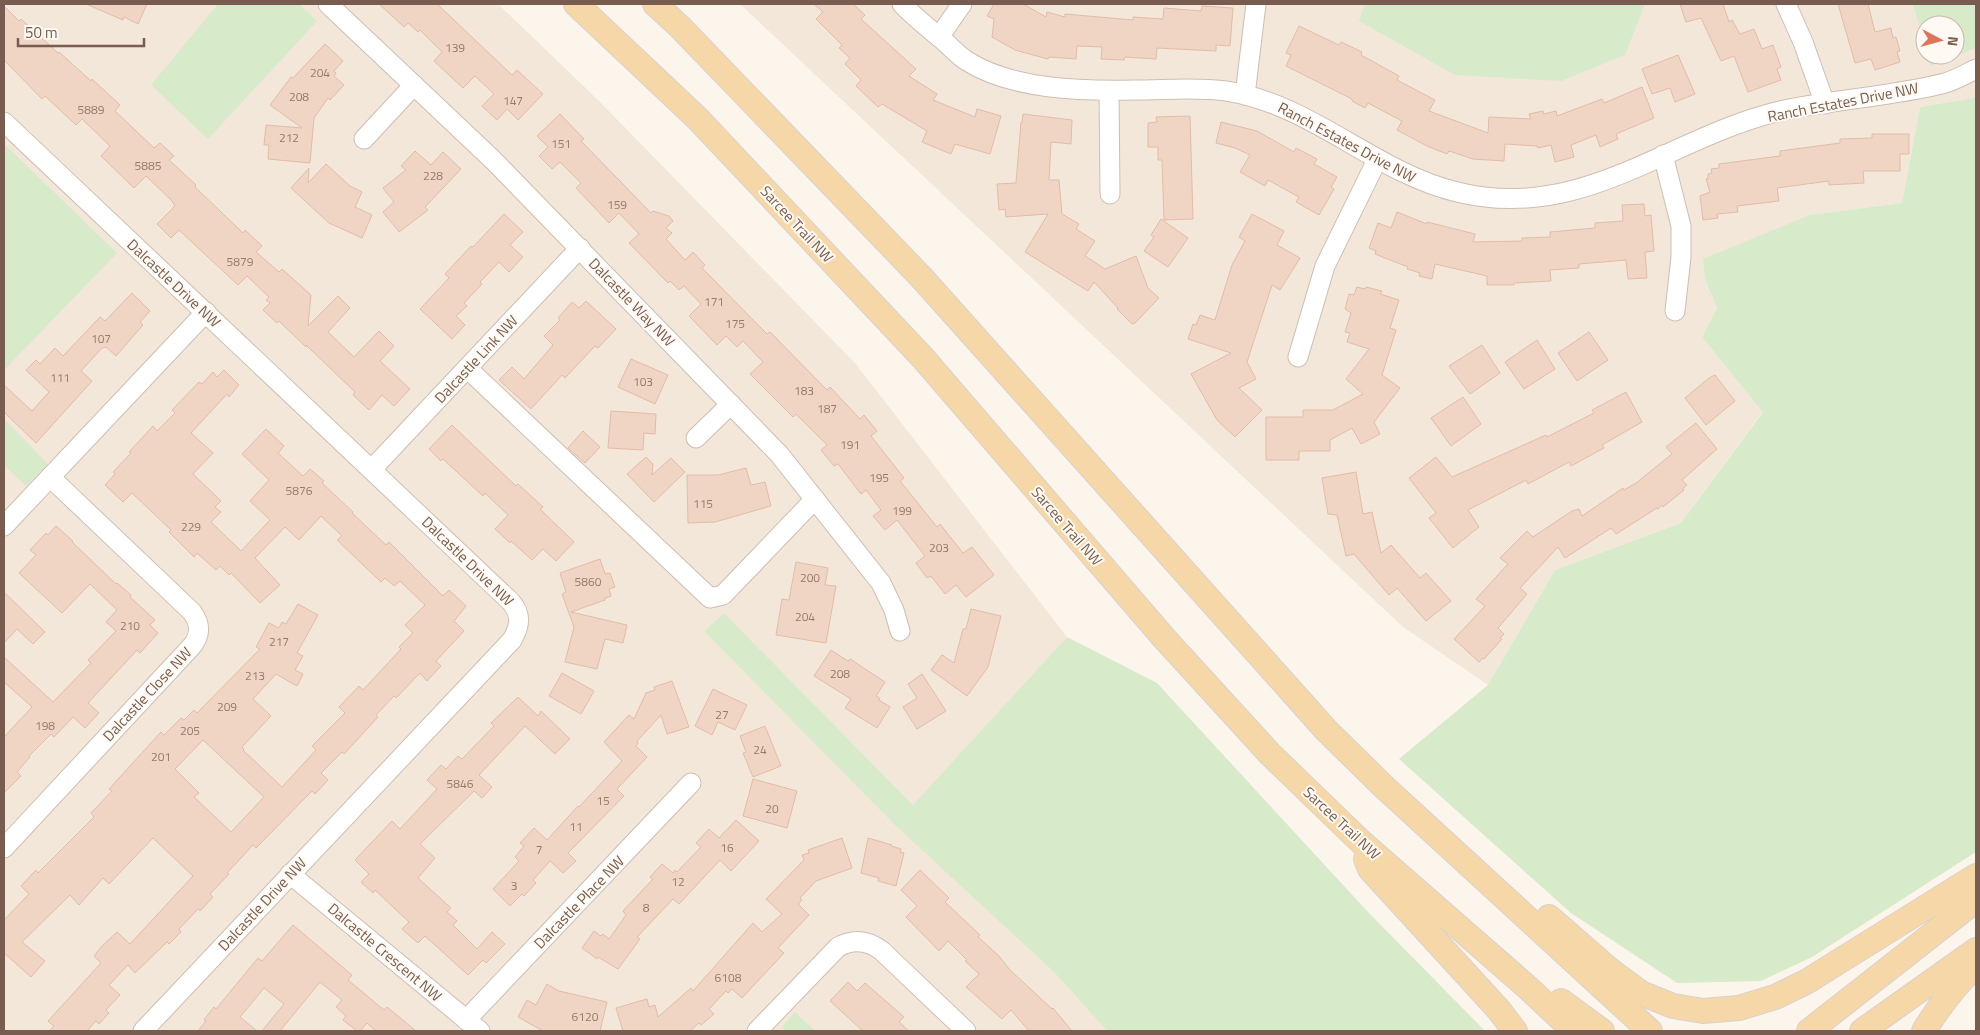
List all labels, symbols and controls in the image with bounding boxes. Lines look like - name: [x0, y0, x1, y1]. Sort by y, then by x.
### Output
- scale bar: [18, 15, 144, 47]
- north arrow: [1915, 15, 1965, 65]
- text: 50 m: [25, 21, 58, 44]
- text: N: [1942, 35, 1964, 47]
- house number: 139: [445, 38, 465, 57]
- house number: 204: [310, 63, 330, 82]
- street label: Ranch Estates Drive NW: [1766, 76, 1920, 128]
- house number: 208: [289, 87, 309, 106]
- house number: 147: [503, 91, 523, 110]
- street label: Ranch Estates Drive NW: [1274, 96, 1420, 188]
- house number: 5889: [78, 100, 105, 119]
- house number: 212: [279, 128, 299, 147]
- house number: 151: [551, 134, 571, 153]
- house number: 5885: [135, 156, 162, 175]
- house number: 228: [423, 166, 443, 185]
- street label: Sarcee Trail NW: [755, 180, 839, 268]
- house number: 159: [607, 195, 627, 214]
- street label: Dalcastle Drive NW: [122, 233, 226, 333]
- house number: 5879: [227, 252, 254, 271]
- street label: Dalcastle Way NW: [584, 252, 680, 352]
- house number: 171: [704, 292, 724, 311]
- street label: Dalcastle Link NW: [429, 310, 523, 408]
- house number: 175: [725, 314, 745, 333]
- house number: 107: [91, 329, 111, 348]
- house number: 111: [50, 368, 70, 387]
- house number: 103: [633, 372, 653, 391]
- house number: 183: [794, 381, 814, 400]
- house number: 187: [817, 399, 837, 418]
- house number: 191: [840, 435, 860, 454]
- house number: 195: [869, 468, 889, 487]
- house number: 5876: [286, 481, 313, 500]
- street label: Sarcee Trail NW: [1026, 481, 1108, 571]
- house number: 115: [693, 494, 713, 513]
- house number: 199: [892, 501, 912, 520]
- street label: Dalcastle Drive NW: [417, 511, 519, 611]
- house number: 229: [181, 517, 201, 536]
- house number: 203: [929, 538, 949, 557]
- house number: 200: [800, 568, 820, 587]
- house number: 5860: [575, 572, 602, 591]
- house number: 204: [795, 607, 815, 626]
- house number: 210: [120, 616, 140, 635]
- house number: 217: [269, 632, 289, 651]
- street label: Dalcastle Close NW: [97, 641, 197, 747]
- house number: 208: [830, 664, 850, 683]
- house number: 213: [245, 666, 265, 685]
- house number: 209: [217, 697, 237, 716]
- house number: 27: [715, 705, 729, 724]
- house number: 198: [35, 716, 55, 735]
- house number: 205: [180, 721, 200, 740]
- house number: 24: [753, 740, 767, 759]
- house number: 201: [151, 747, 171, 766]
- house number: 5846: [447, 774, 474, 793]
- street label: Sarcee Trail NW: [1298, 781, 1386, 865]
- house number: 15: [596, 791, 610, 810]
- house number: 20: [765, 799, 779, 818]
- house number: 11: [569, 817, 583, 836]
- house number: 16: [720, 838, 734, 857]
- house number: 7: [536, 840, 542, 859]
- street label: Dalcastle Place NW: [528, 850, 630, 954]
- street label: Dalcastle Drive NW: [212, 852, 312, 956]
- house number: 12: [671, 872, 685, 891]
- house number: 3: [511, 876, 517, 895]
- street label: Dalcastle Crescent NW: [323, 897, 447, 1007]
- house number: 8: [643, 898, 650, 917]
- house number: 6108: [715, 968, 742, 987]
- house number: 6120: [572, 1007, 599, 1026]

